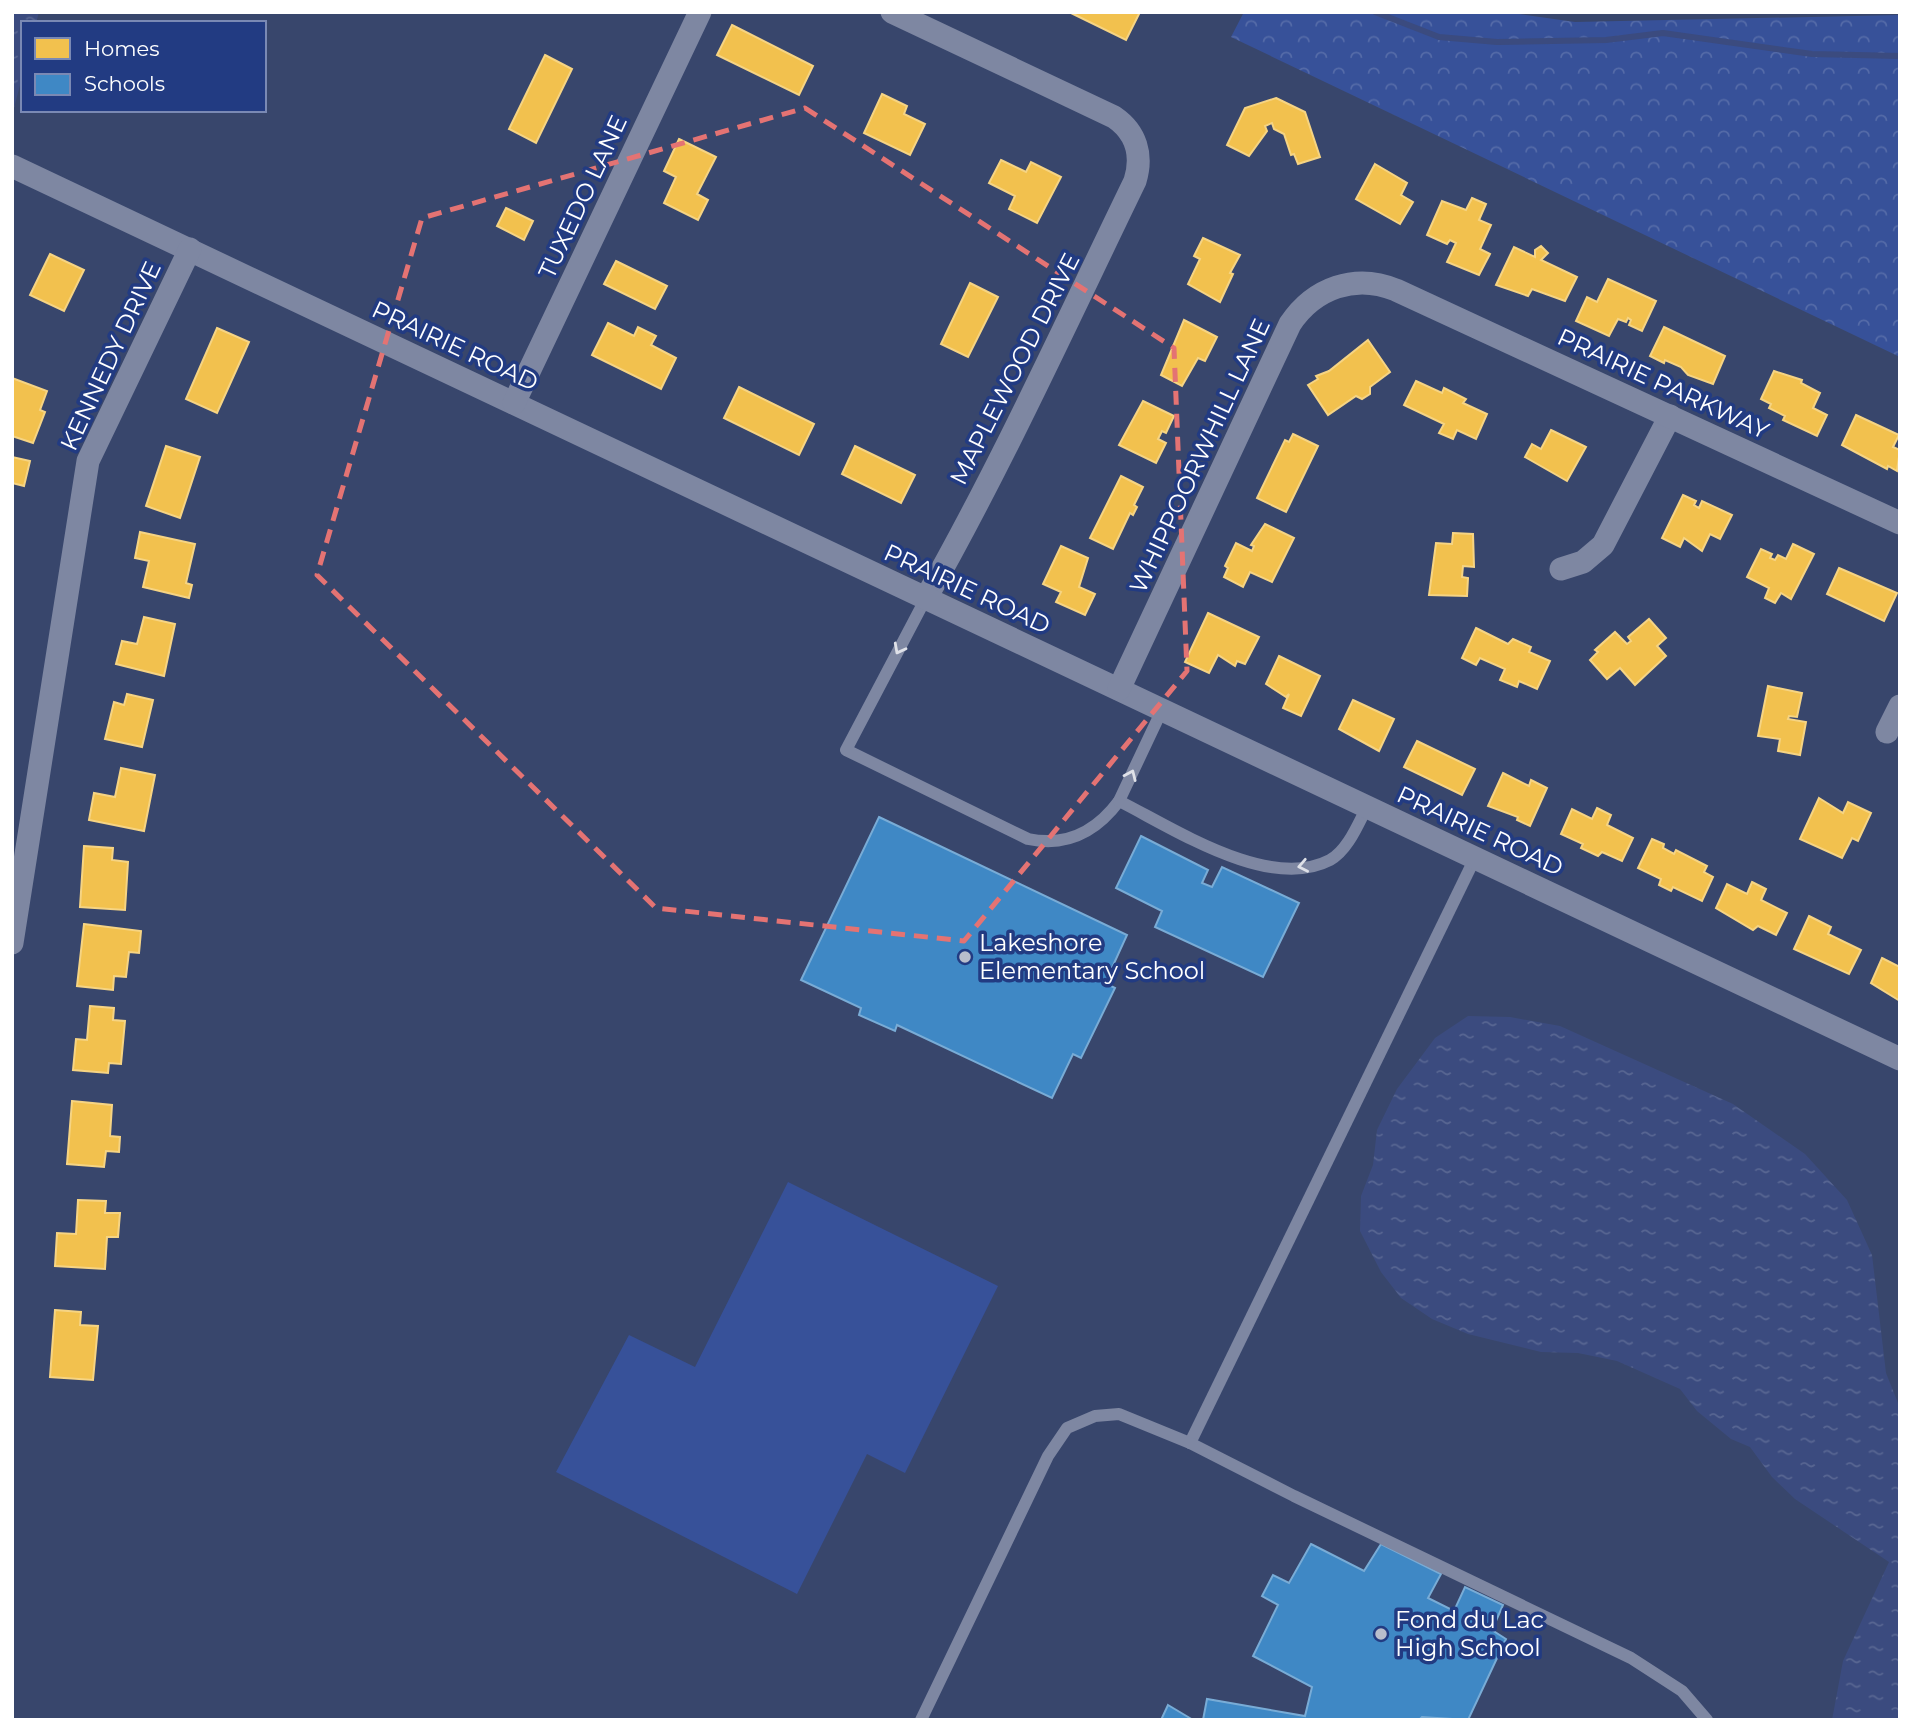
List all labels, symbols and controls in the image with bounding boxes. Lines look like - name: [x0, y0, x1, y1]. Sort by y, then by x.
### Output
- legend: [21, 21, 266, 112]
- text: Homes: [84, 36, 159, 61]
- text: Schools: [84, 71, 165, 96]
- street label: TUXEDO LANE: [532, 111, 633, 283]
- street label: MAPLEWOOD DRIVE: [943, 248, 1086, 489]
- street label: KENNEDY DRIVE: [54, 257, 167, 455]
- street label: PRAIRIE ROAD: [368, 294, 543, 397]
- street label: WHIPPOORWHILL LANE: [1123, 314, 1276, 598]
- street label: PRAIRIE PARKWAY: [1553, 322, 1774, 446]
- street label: PRAIRIE ROAD: [880, 537, 1055, 640]
- one-way arrow: [893, 642, 907, 655]
- one-way arrow: [1123, 770, 1137, 782]
- street label: PRAIRIE ROAD: [1393, 779, 1568, 882]
- one-way arrow: [1297, 857, 1309, 872]
- place label: Lakeshore Elementary School: [979, 928, 1205, 985]
- marker: Lakeshore Elementary School: [957, 949, 973, 965]
- place label: Fond du Lac High School: [1395, 1605, 1544, 1662]
- marker: Fond du Lac High School: [1373, 1626, 1389, 1642]

